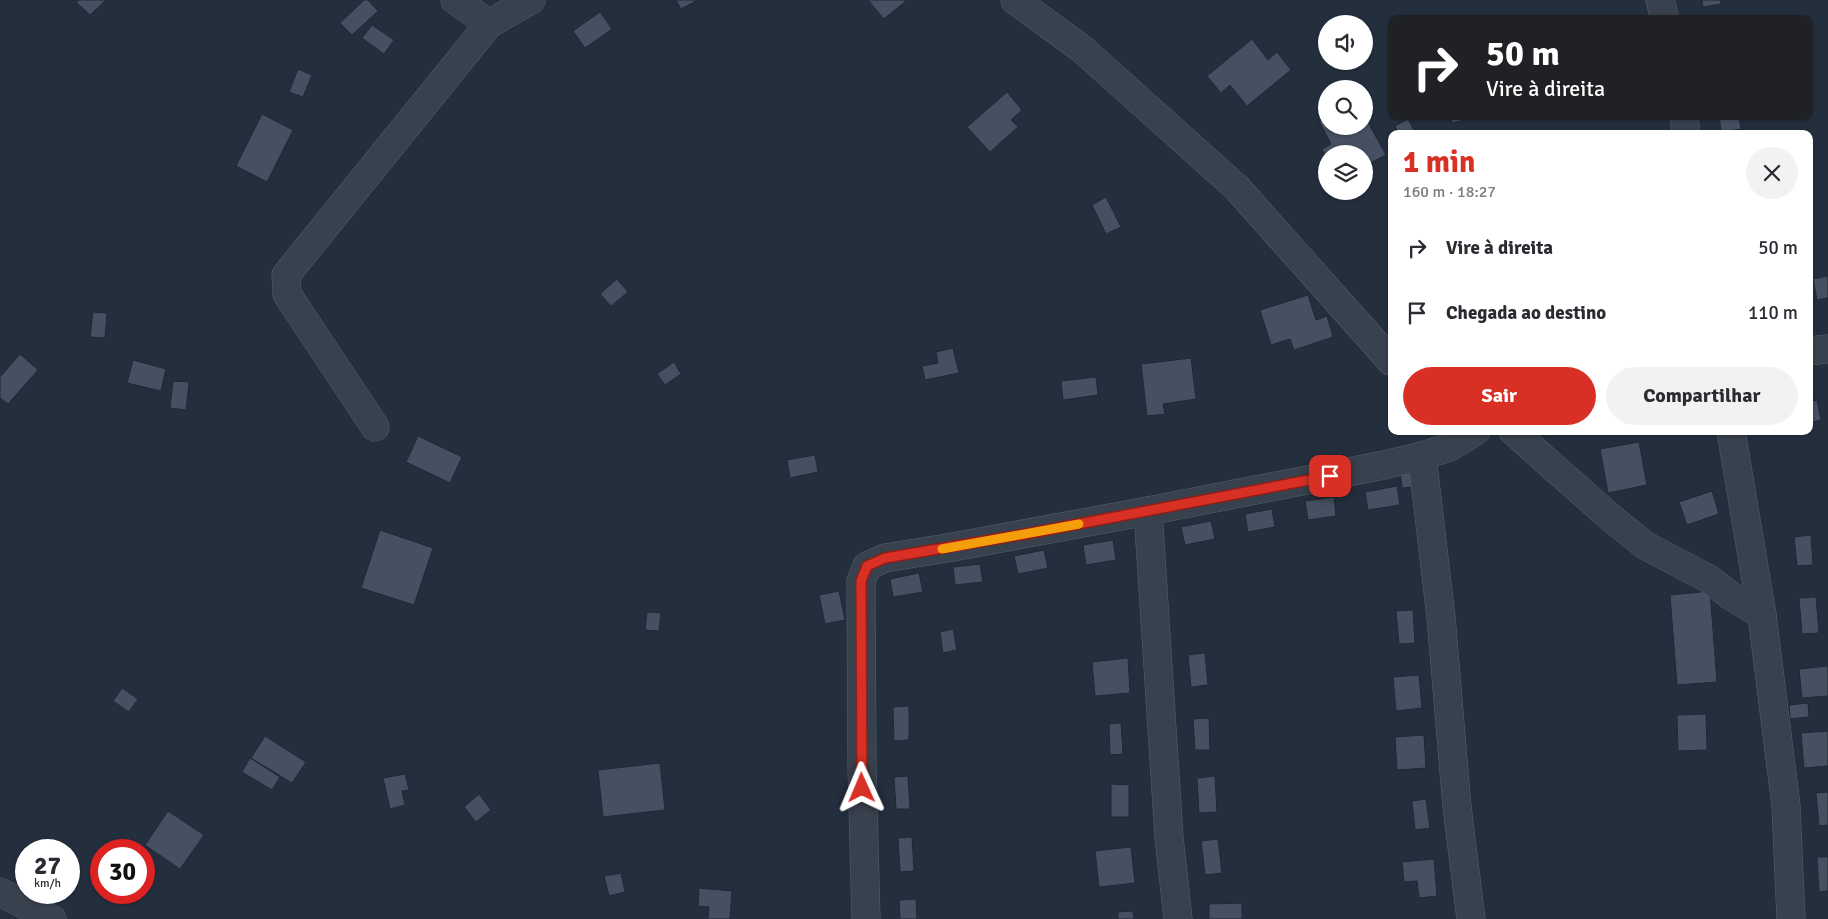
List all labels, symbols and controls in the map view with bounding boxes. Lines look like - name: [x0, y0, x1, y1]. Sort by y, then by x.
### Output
- map controls: [1318, 15, 1373, 200]
- button: sound: [1318, 15, 1373, 70]
- text: 50 m: [1486, 32, 1560, 75]
- icon: right: [1403, 35, 1468, 100]
- text: Vire à direita: [1486, 75, 1605, 102]
- button: search: [1318, 80, 1373, 135]
- text: 1 min: [1403, 144, 1475, 181]
- button: layers: [1318, 145, 1373, 200]
- button: close: [1746, 147, 1798, 199]
- text: 160 m · 18:27: [1403, 182, 1496, 202]
- icon: right: [1403, 234, 1431, 262]
- text: Vire à direita: [1446, 236, 1553, 260]
- text: 50 m: [1758, 236, 1798, 260]
- icon: arrive: [1403, 299, 1431, 327]
- text: Chegada ao destino: [1446, 301, 1606, 325]
- text: 110 m: [1748, 301, 1798, 325]
- button: Sair: [1403, 367, 1596, 425]
- button: Compartilhar: [1606, 367, 1798, 425]
- pin: [1309, 455, 1351, 497]
- icon: arrive: [1316, 462, 1344, 490]
- position arrow: [835, 761, 887, 813]
- speed limit sign: 30: [90, 839, 155, 904]
- text: 27: [34, 850, 61, 881]
- text: km/h: [34, 876, 61, 891]

